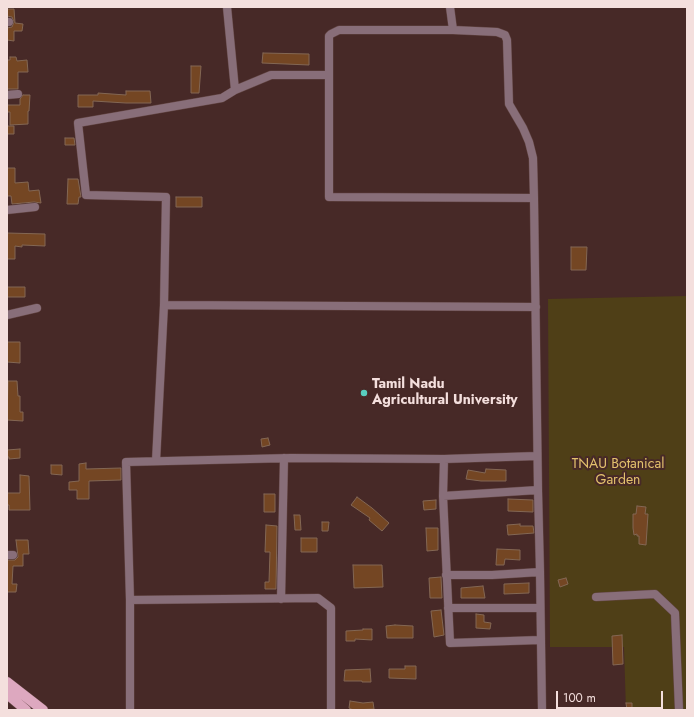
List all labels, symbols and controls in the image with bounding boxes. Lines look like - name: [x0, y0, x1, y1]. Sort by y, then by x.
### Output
- place label: Tamil Nadu Agricultural University: [372, 377, 518, 410]
- marker: Tamil Nadu Agricultural University: [359, 388, 369, 398]
- park label: TNAU Botanical Garden: [572, 457, 664, 490]
- scale bar: [558, 683, 665, 709]
- text: 100 m: [563, 689, 596, 707]

